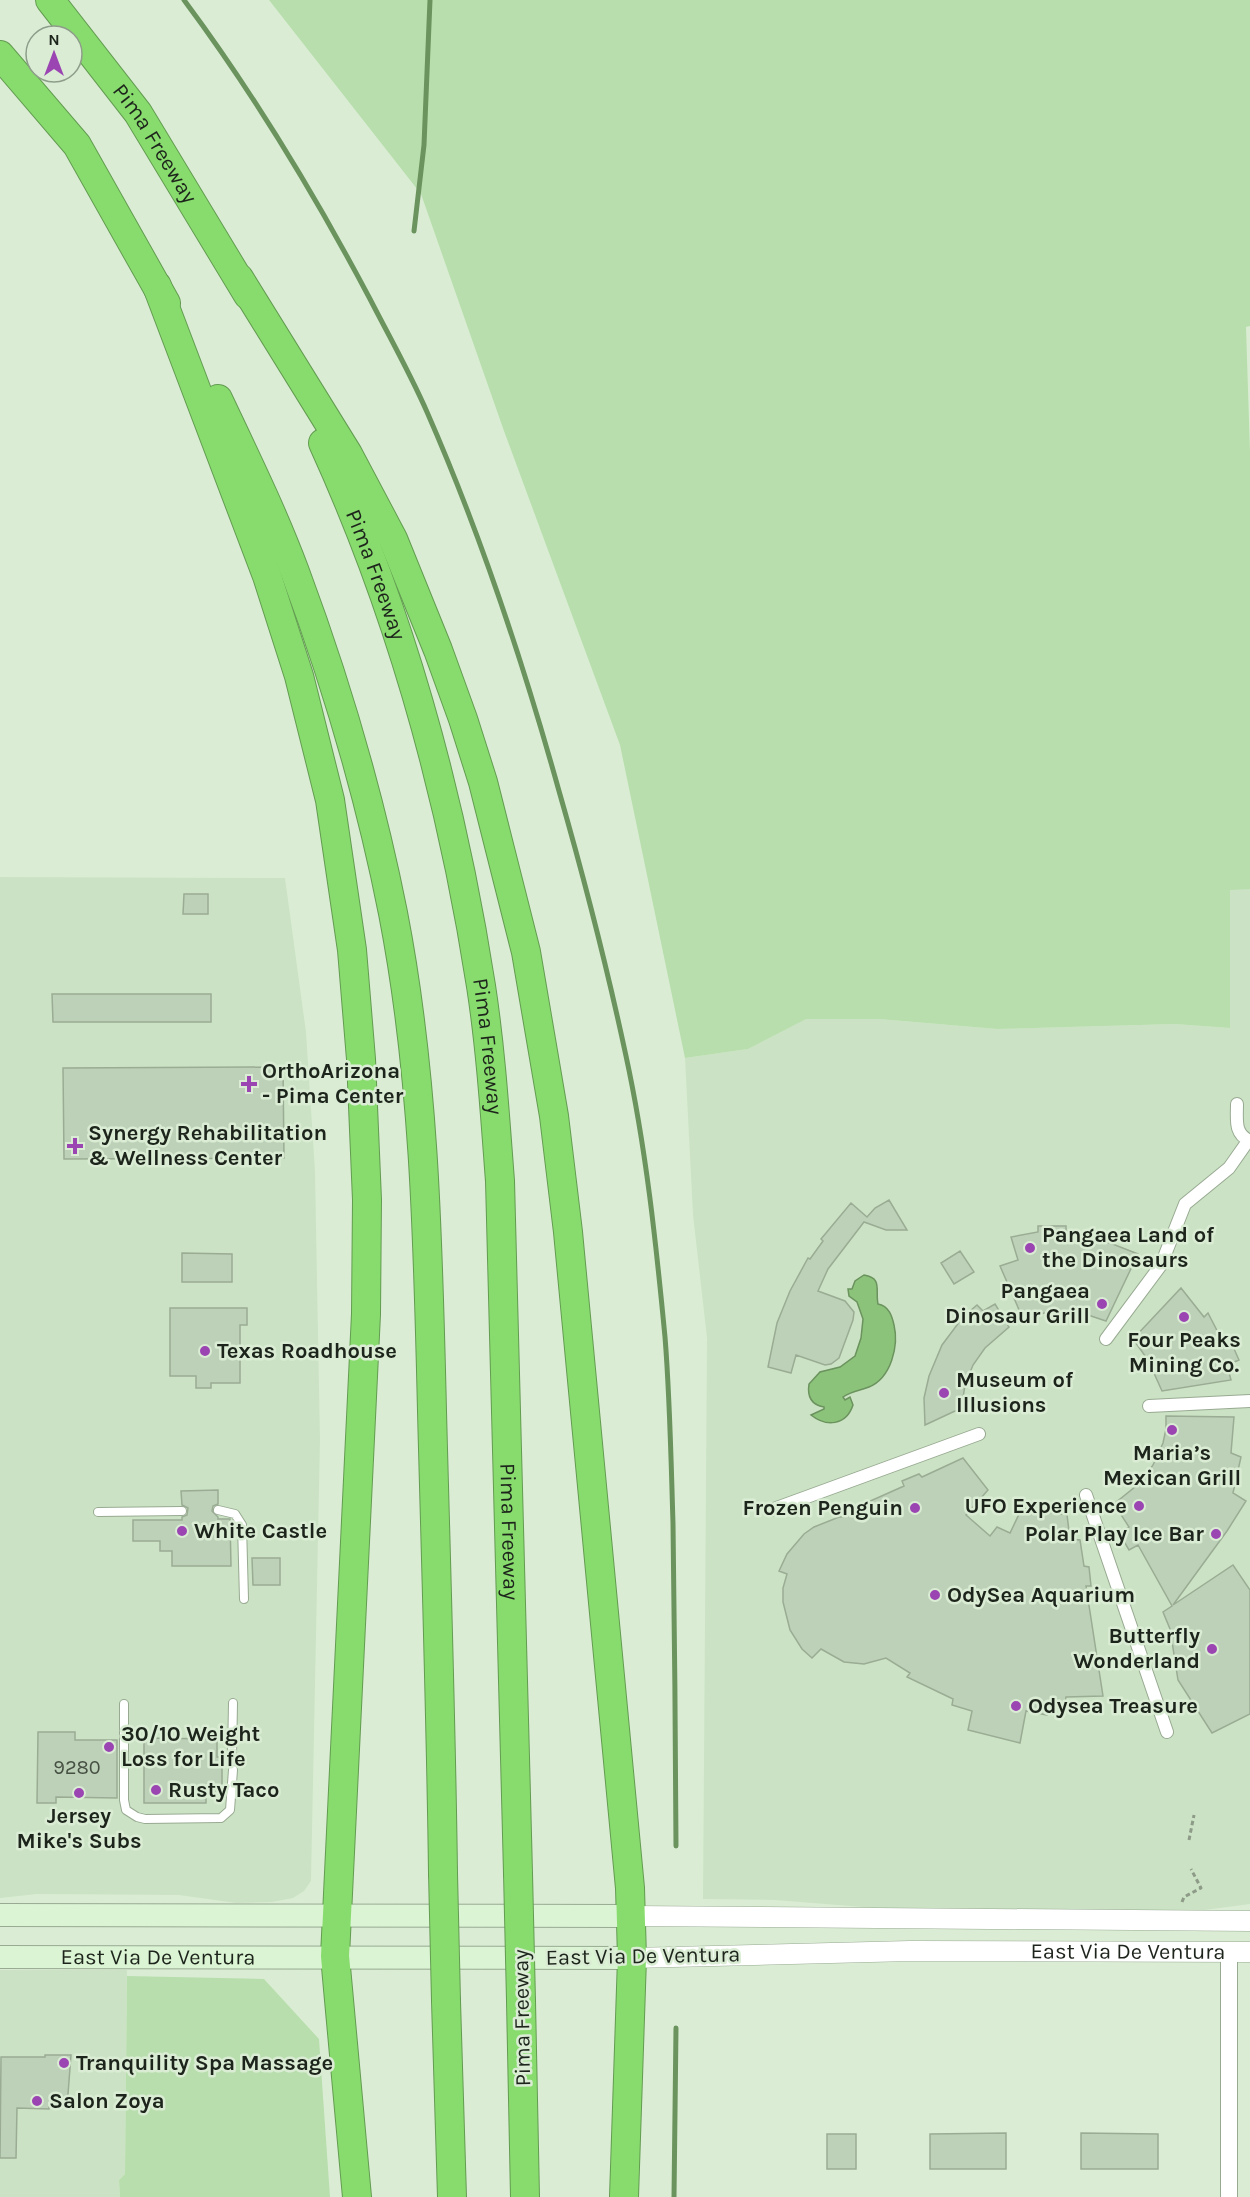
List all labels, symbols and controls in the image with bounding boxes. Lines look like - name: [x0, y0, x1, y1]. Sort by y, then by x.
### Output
- north arrow: [24, 24, 84, 84]
- text: N: [48, 30, 60, 49]
- street label: Pima Freeway: [107, 78, 203, 208]
- street label: Pima Freeway: [340, 506, 411, 643]
- street label: Pima Freeway: [467, 976, 508, 1116]
- place label: OrthoArizona - Pima Center: [262, 1058, 404, 1109]
- marker: OrthoArizona - Pima Center: [240, 1075, 258, 1093]
- place label: Synergy Rehabilitation & Wellness Center: [88, 1120, 327, 1171]
- marker: Synergy Rehabilitation & Wellness Center: [66, 1137, 84, 1155]
- place label: Pangaea Land of the Dinosaurs: [1042, 1222, 1215, 1273]
- marker: Pangaea Land of the Dinosaurs: [1023, 1241, 1037, 1255]
- place label: Pangaea Dinosaur Grill: [945, 1278, 1090, 1329]
- marker: Pangaea Dinosaur Grill: [1095, 1297, 1109, 1311]
- marker: Four Peaks Mining Co.: [1177, 1310, 1191, 1324]
- place label: Four Peaks Mining Co.: [1127, 1327, 1241, 1378]
- place label: Texas Roadhouse: [217, 1338, 397, 1364]
- marker: Texas Roadhouse: [198, 1344, 212, 1358]
- place label: Museum of Illusions: [956, 1367, 1074, 1418]
- marker: Museum of Illusions: [937, 1386, 951, 1400]
- marker: Maria’s Mexican Grill: [1165, 1423, 1179, 1437]
- place label: Maria’s Mexican Grill: [1103, 1440, 1241, 1491]
- street label: Pima Freeway: [494, 1463, 524, 1601]
- place label: UFO Experience: [965, 1493, 1127, 1519]
- place label: Frozen Penguin: [742, 1495, 903, 1521]
- marker: UFO Experience: [1132, 1499, 1146, 1513]
- marker: Frozen Penguin: [908, 1501, 922, 1515]
- place label: White Castle: [194, 1518, 327, 1544]
- place label: Polar Play Ice Bar: [1025, 1521, 1204, 1547]
- marker: White Castle: [175, 1524, 189, 1538]
- marker: Polar Play Ice Bar: [1209, 1527, 1223, 1541]
- place label: OdySea Aquarium: [947, 1582, 1135, 1608]
- marker: OdySea Aquarium: [928, 1588, 942, 1602]
- place label: Butterfly Wonderland: [1073, 1623, 1200, 1674]
- marker: Butterfly Wonderland: [1205, 1642, 1219, 1656]
- place label: Odysea Treasure: [1028, 1693, 1198, 1719]
- marker: Odysea Treasure: [1009, 1699, 1023, 1713]
- place label: 30/10 Weight Loss for Life: [121, 1721, 261, 1772]
- marker: 30/10 Weight Loss for Life: [102, 1740, 116, 1754]
- house number: 9280: [53, 1756, 101, 1779]
- place label: Rusty Taco: [168, 1777, 279, 1803]
- marker: Rusty Taco: [149, 1783, 163, 1797]
- marker: Jersey Mike's Subs: [72, 1786, 86, 1800]
- place label: Jersey Mike's Subs: [16, 1803, 142, 1854]
- street label: East Via De Ventura: [1030, 1938, 1225, 1965]
- street label: East Via De Ventura: [545, 1941, 741, 1971]
- street label: East Via De Ventura: [61, 1944, 255, 1970]
- street label: Pima Freeway: [508, 1949, 536, 2087]
- place label: Tranquility Spa Massage: [76, 2050, 333, 2076]
- marker: Tranquility Spa Massage: [57, 2056, 71, 2070]
- place label: Salon Zoya: [49, 2088, 165, 2114]
- marker: Salon Zoya: [30, 2094, 44, 2108]

